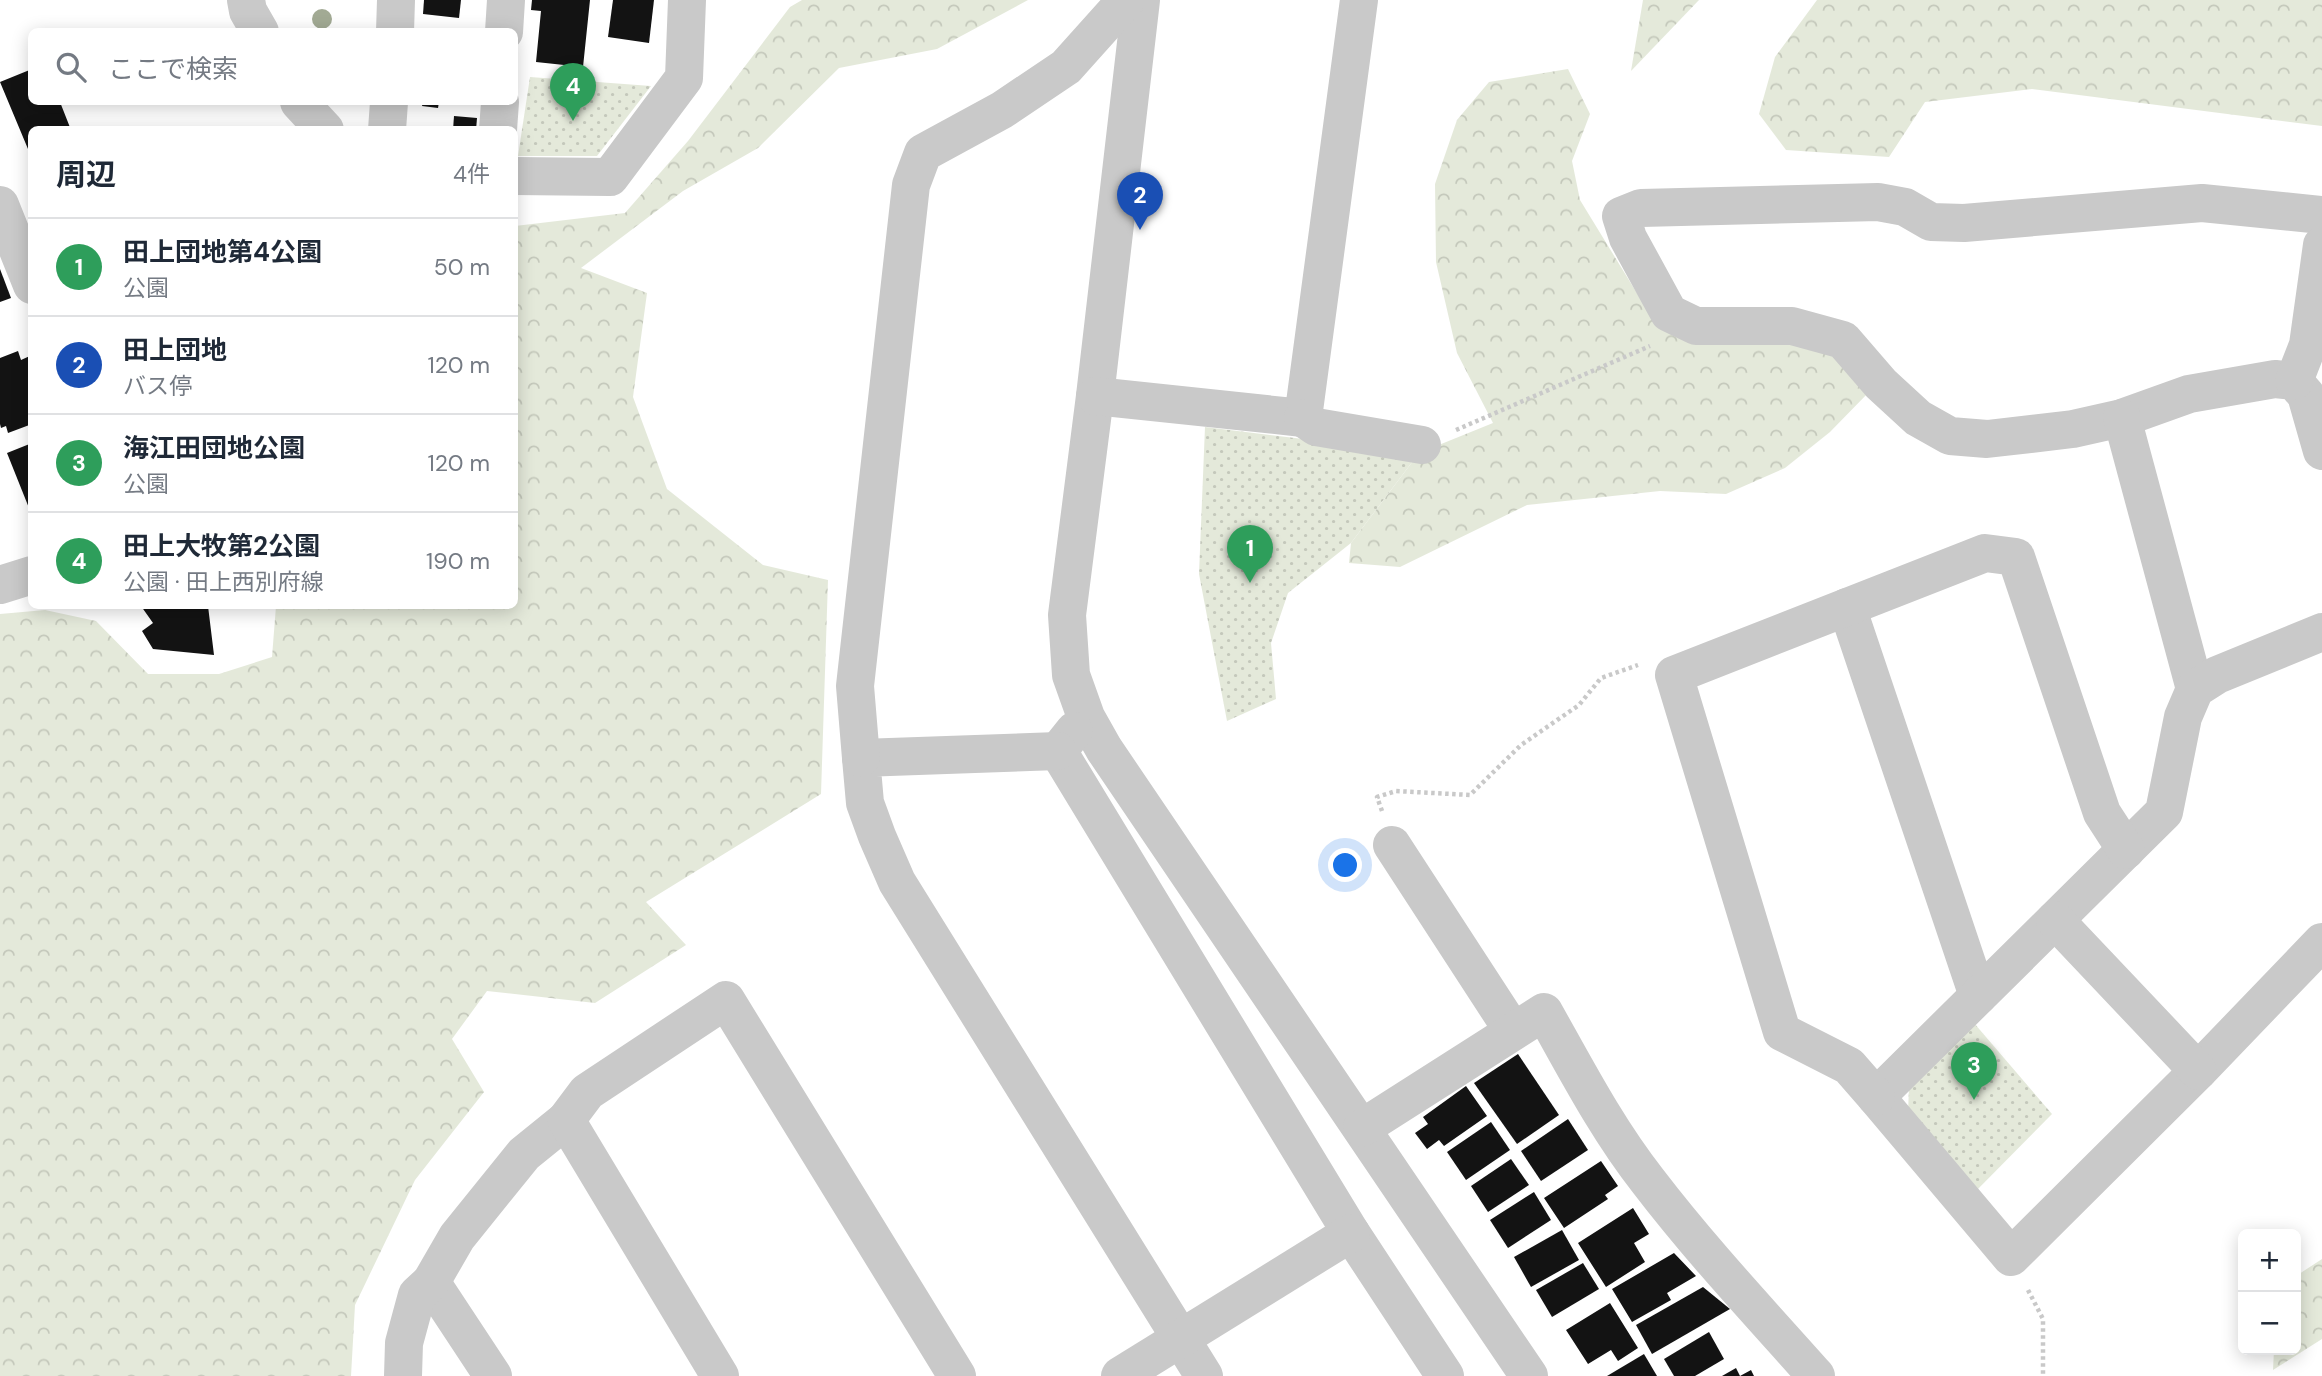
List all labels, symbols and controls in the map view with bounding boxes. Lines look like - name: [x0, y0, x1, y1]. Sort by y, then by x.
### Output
- search box: [28, 28, 518, 105]
- icon: search: [52, 48, 90, 86]
- text: ここで検索: [108, 52, 238, 86]
- pin: 4: [550, 63, 596, 121]
- text: 周辺: [56, 155, 116, 194]
- text: 4件: [453, 159, 490, 189]
- pin: 2: [1117, 172, 1163, 230]
- text: 田上団地第4公園: [123, 235, 322, 269]
- text: 1: [75, 252, 83, 282]
- text: 50 m: [434, 252, 490, 282]
- text: 公園: [123, 273, 169, 303]
- text: 田上団地: [123, 333, 227, 367]
- text: 2: [72, 350, 86, 380]
- text: 120 m: [427, 350, 490, 380]
- text: バス停: [123, 371, 192, 401]
- text: 海江田団地公園: [123, 431, 305, 465]
- text: 3: [72, 448, 86, 478]
- text: 120 m: [427, 448, 490, 478]
- text: 公園: [123, 469, 169, 499]
- pin: 1: [1227, 525, 1273, 583]
- text: 田上大牧第2公園: [123, 529, 320, 563]
- text: 4: [72, 546, 86, 576]
- text: 190 m: [426, 546, 490, 576]
- text: 公園 · 田上西別府線: [123, 567, 324, 597]
- your location: [1328, 848, 1362, 882]
- pin: 3: [1951, 1042, 1997, 1100]
- map controls: [2238, 1229, 2301, 1355]
- button: +: [2238, 1229, 2301, 1292]
- button: −: [2238, 1292, 2301, 1355]

